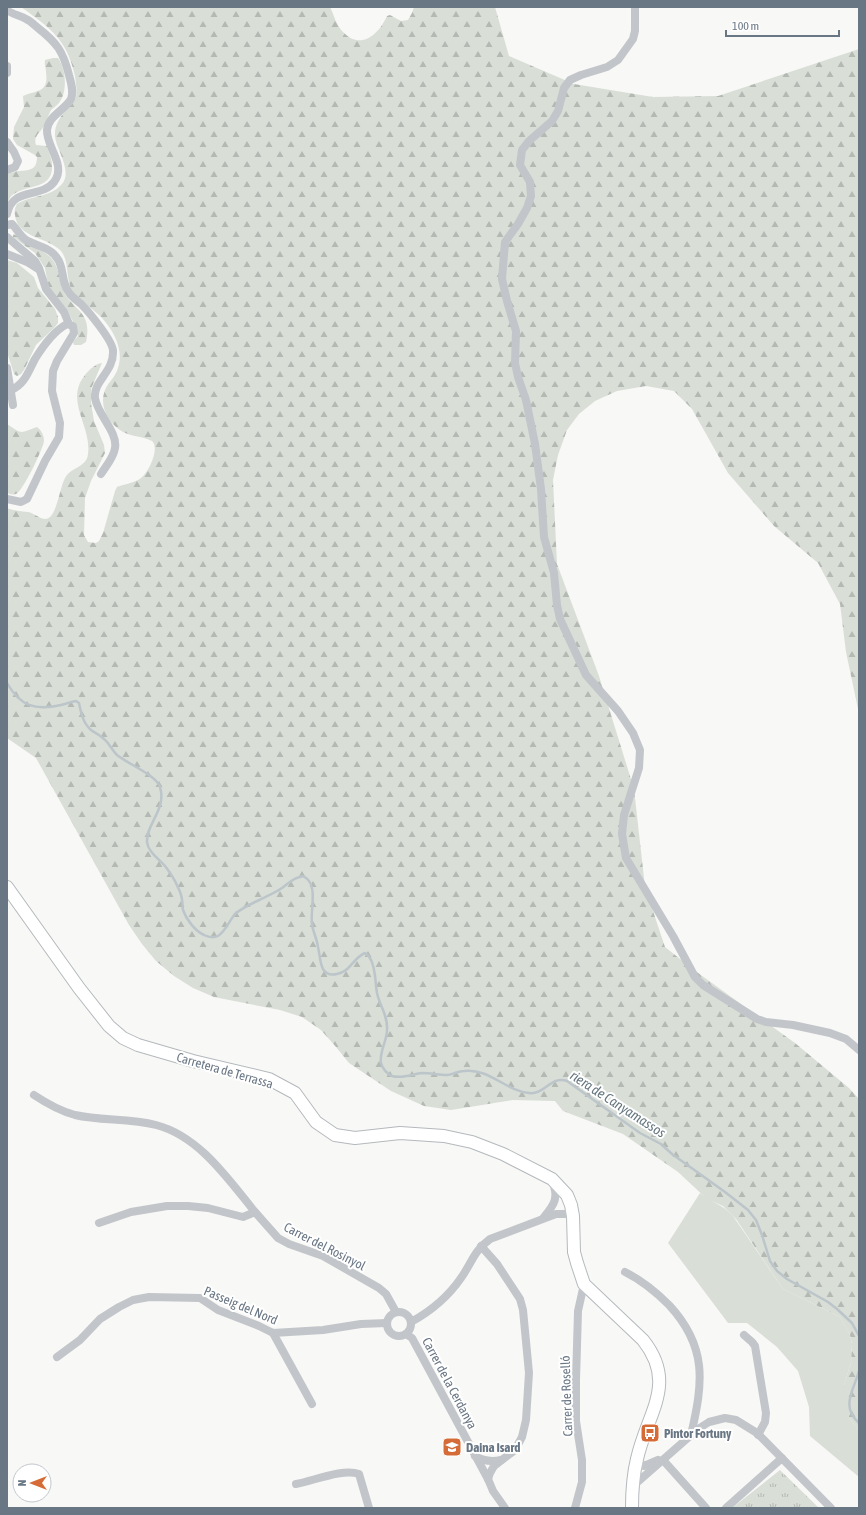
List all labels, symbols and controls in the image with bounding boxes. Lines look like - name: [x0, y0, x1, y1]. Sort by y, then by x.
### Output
- scale bar: [726, 12, 839, 38]
- text: 100 m: [732, 19, 759, 33]
- street label: Carretera de Terrassa: [175, 1050, 275, 1091]
- water label: riera de Canyamassos: [567, 1067, 669, 1141]
- street label: Carrer del Rosinyol: [281, 1219, 369, 1274]
- street label: Passeig del Nord: [202, 1283, 280, 1328]
- street label: Carrer de la Cerdanya: [419, 1335, 480, 1432]
- street label: Carrer de Roselló: [558, 1355, 575, 1437]
- bus stop icon: Pintor Fortuny: [639, 1422, 661, 1444]
- place label: Pintor Fortuny: [664, 1426, 732, 1441]
- school or university icon: Daina Isard: [441, 1436, 463, 1458]
- place label: Daina Isard: [466, 1440, 520, 1455]
- north arrow: [12, 1463, 52, 1503]
- text: N: [16, 1480, 28, 1486]

